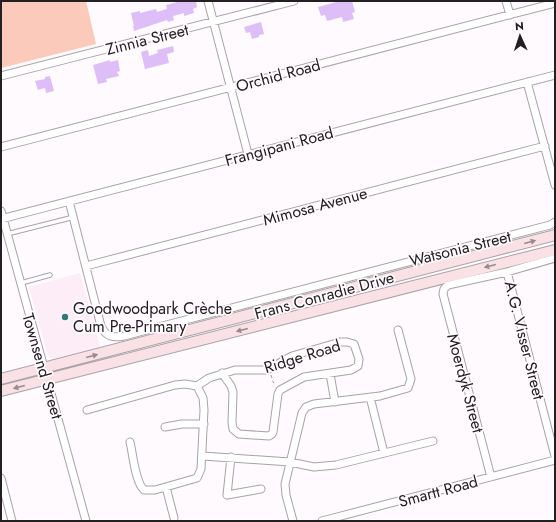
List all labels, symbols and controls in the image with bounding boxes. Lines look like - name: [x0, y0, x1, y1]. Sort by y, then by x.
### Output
- north arrow: [500, 16, 540, 56]
- street label: Zinnia Street: [103, 18, 191, 61]
- text: N: [515, 18, 524, 34]
- street label: Orchid Road: [233, 53, 323, 98]
- street label: Frangipani Road: [222, 121, 336, 172]
- street label: Mimosa Avenue: [260, 182, 370, 231]
- street label: Watsonia Street: [407, 225, 514, 272]
- one-way arrow: [523, 238, 536, 244]
- one-way arrow: [484, 264, 496, 270]
- street label: Frans Conradie Drive: [252, 266, 397, 325]
- street label: A.G. Visser Street: [499, 278, 550, 402]
- place label: Goodwoodpark Crèche Cum Pre-Primary: [73, 297, 232, 338]
- street label: Townsend Street: [16, 311, 69, 422]
- marker: Goodwoodpark Crèche Cum Pre-Primary: [60, 312, 70, 322]
- one-way arrow: [236, 327, 248, 333]
- street label: Moerdyk Street: [441, 331, 490, 435]
- street label: Ridge Road: [261, 334, 343, 379]
- one-way arrow: [86, 352, 98, 358]
- one-way arrow: [13, 384, 25, 390]
- street label: Smartt Road: [396, 470, 480, 513]

